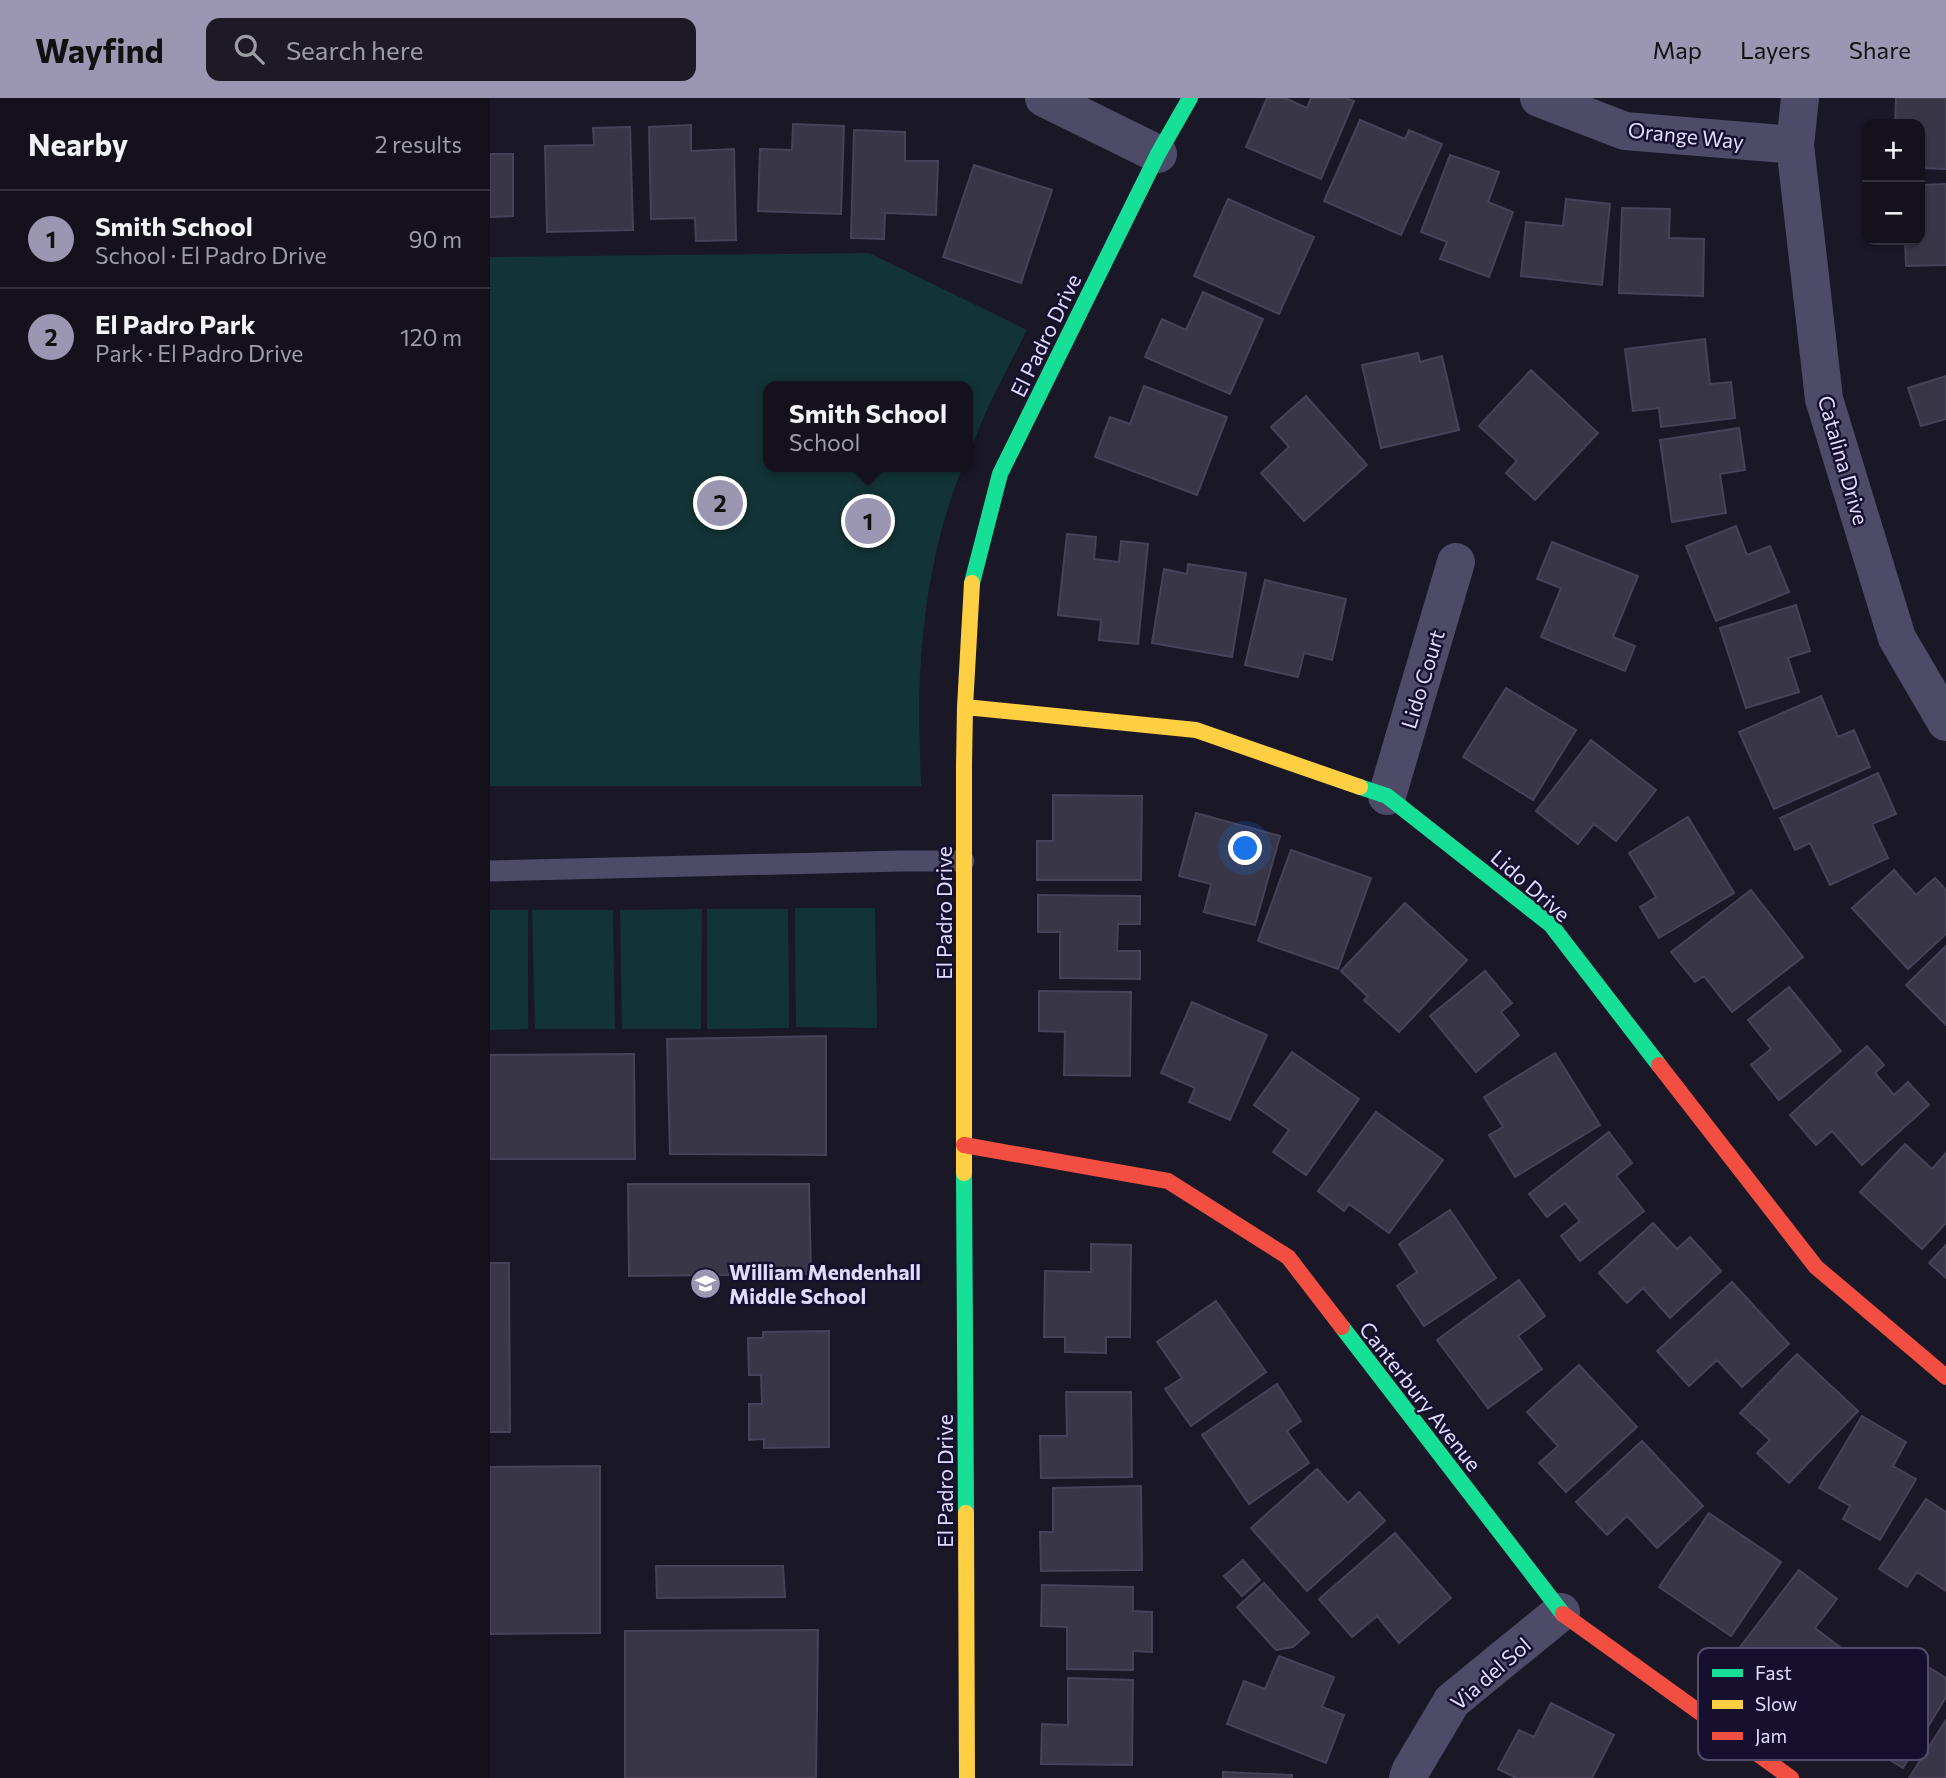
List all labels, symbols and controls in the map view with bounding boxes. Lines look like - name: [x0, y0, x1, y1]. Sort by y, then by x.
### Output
- search box: [206, 18, 696, 81]
- text: Wayfind: [35, 29, 164, 70]
- icon: search: [230, 30, 268, 68]
- text: Search here: [286, 34, 423, 65]
- text: Map: [1653, 35, 1702, 64]
- text: Layers: [1740, 35, 1811, 64]
- text: Share: [1849, 35, 1911, 64]
- street label: Orange Way: [1627, 116, 1745, 154]
- map controls: [1862, 119, 1925, 245]
- button: +: [1862, 119, 1925, 182]
- text: Nearby: [28, 125, 128, 162]
- text: 2 results: [375, 130, 462, 158]
- button: −: [1862, 182, 1925, 245]
- text: Smith School: [95, 210, 253, 241]
- text: 1: [46, 225, 56, 253]
- text: 90 m: [409, 225, 462, 253]
- text: School · El Padro Drive: [95, 241, 327, 269]
- street label: El Padro Drive: [1005, 270, 1085, 400]
- text: El Padro Park: [95, 308, 255, 339]
- text: 2: [44, 323, 58, 351]
- text: 120 m: [400, 323, 462, 351]
- text: Park · El Padro Drive: [95, 339, 304, 367]
- popup: [763, 381, 973, 472]
- street label: Catalina Drive: [1814, 392, 1874, 528]
- text: Smith School: [789, 397, 947, 428]
- text: School: [789, 428, 860, 456]
- pin: 2: [697, 477, 743, 529]
- pin: 1: [845, 495, 891, 547]
- street label: Lido Court: [1395, 627, 1449, 731]
- your location: [1228, 831, 1262, 865]
- street label: Lido Drive: [1486, 844, 1576, 926]
- street label: El Padro Drive: [931, 846, 956, 980]
- place label: William Mendenhall Middle School: [729, 1259, 921, 1308]
- school or university icon: William Mendenhall Middle School: [689, 1266, 723, 1300]
- street label: Canterbury Avenue: [1355, 1316, 1487, 1476]
- street label: El Padro Drive: [932, 1414, 957, 1548]
- street label: Via del Sol: [1445, 1632, 1535, 1714]
- legend: [1698, 1648, 1928, 1760]
- text: Fast: [1755, 1661, 1792, 1684]
- text: Slow: [1755, 1692, 1797, 1715]
- text: Jam: [1755, 1724, 1787, 1747]

